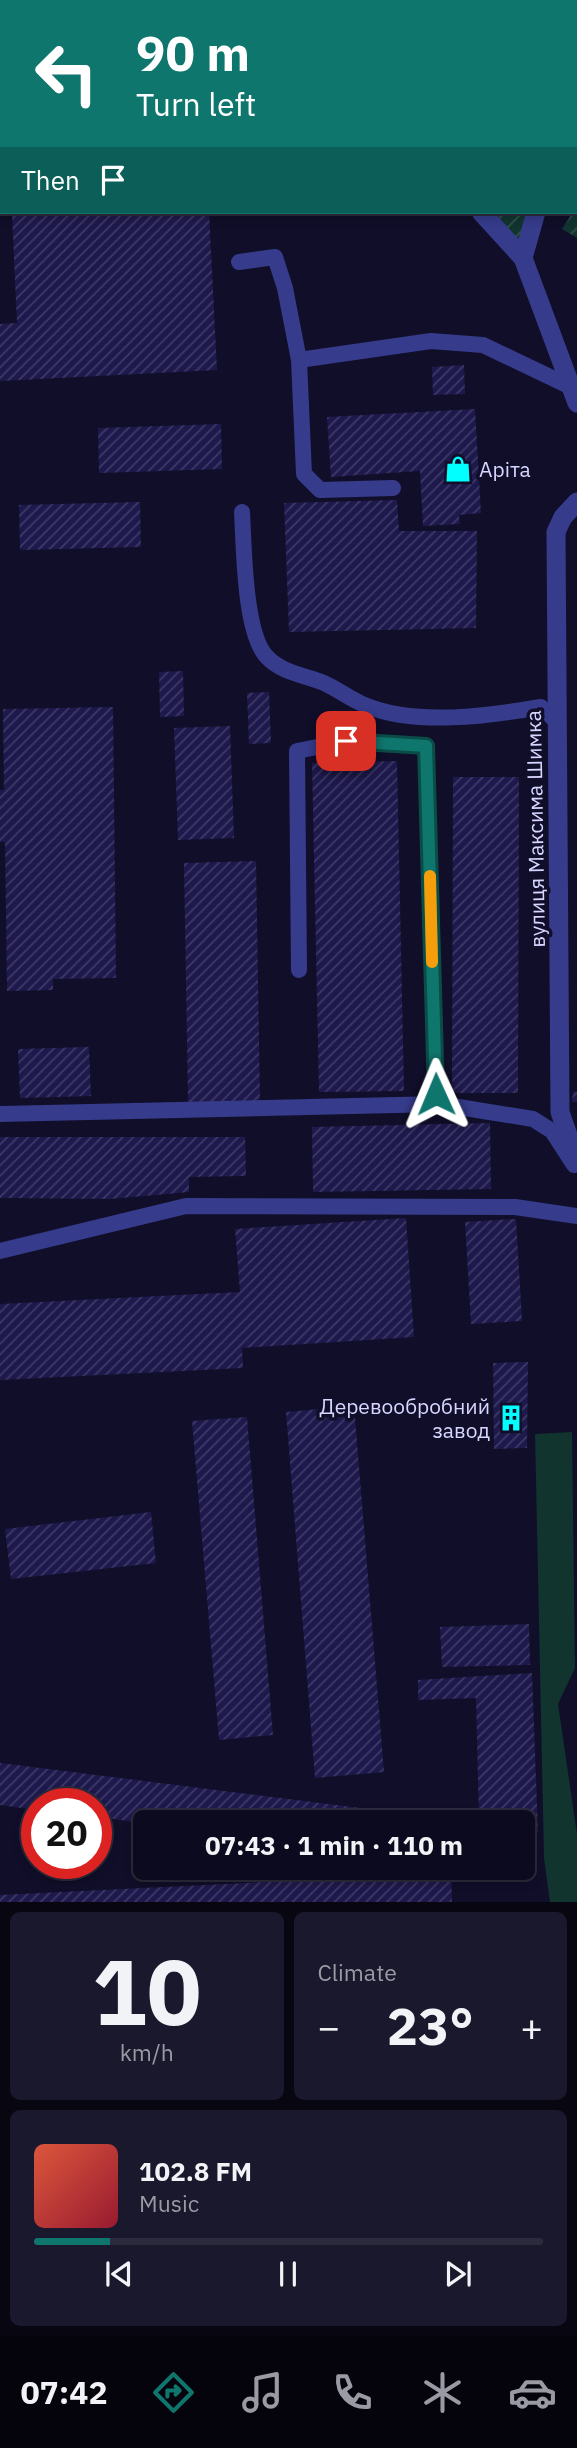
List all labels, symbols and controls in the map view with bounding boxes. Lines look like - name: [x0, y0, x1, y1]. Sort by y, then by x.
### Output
- text: 90 m: [136, 21, 250, 84]
- icon: left: [21, 28, 112, 119]
- text: Turn left: [136, 83, 256, 125]
- icon: arrive: [94, 161, 132, 199]
- text: Then: [21, 163, 80, 197]
- shop icon: Аріта: [443, 454, 473, 484]
- place label: Аріта: [479, 455, 531, 483]
- street label: вулиця Максима Шимка: [519, 710, 551, 948]
- pin: [316, 711, 376, 771]
- icon: arrive: [327, 722, 365, 760]
- position arrow: [399, 1057, 473, 1131]
- place label: Деревообробний завод: [320, 1392, 490, 1444]
- building icon: Деревообробний завод: [496, 1403, 526, 1433]
- speed limit sign: 20: [21, 1788, 112, 1879]
- text: 07:43 · 1 min · 110 m: [205, 1828, 463, 1862]
- text: 10: [92, 1932, 201, 2050]
- text: Climate: [318, 1957, 397, 1987]
- text: 23°: [387, 1992, 474, 2059]
- text: −: [318, 2002, 340, 2051]
- text: +: [520, 2002, 543, 2051]
- text: km/h: [120, 2037, 174, 2067]
- text: 102.8 FM: [139, 2154, 252, 2188]
- text: Music: [139, 2188, 199, 2218]
- icon: previous: [100, 2255, 138, 2293]
- icon: pause: [269, 2255, 307, 2293]
- icon: next: [439, 2255, 477, 2293]
- icon: directions: [149, 2368, 198, 2417]
- icon: music: [238, 2368, 287, 2417]
- icon: phone: [328, 2368, 377, 2417]
- icon: climate: [418, 2368, 467, 2417]
- icon: car: [508, 2368, 557, 2417]
- text: 07:42: [20, 2371, 108, 2413]

